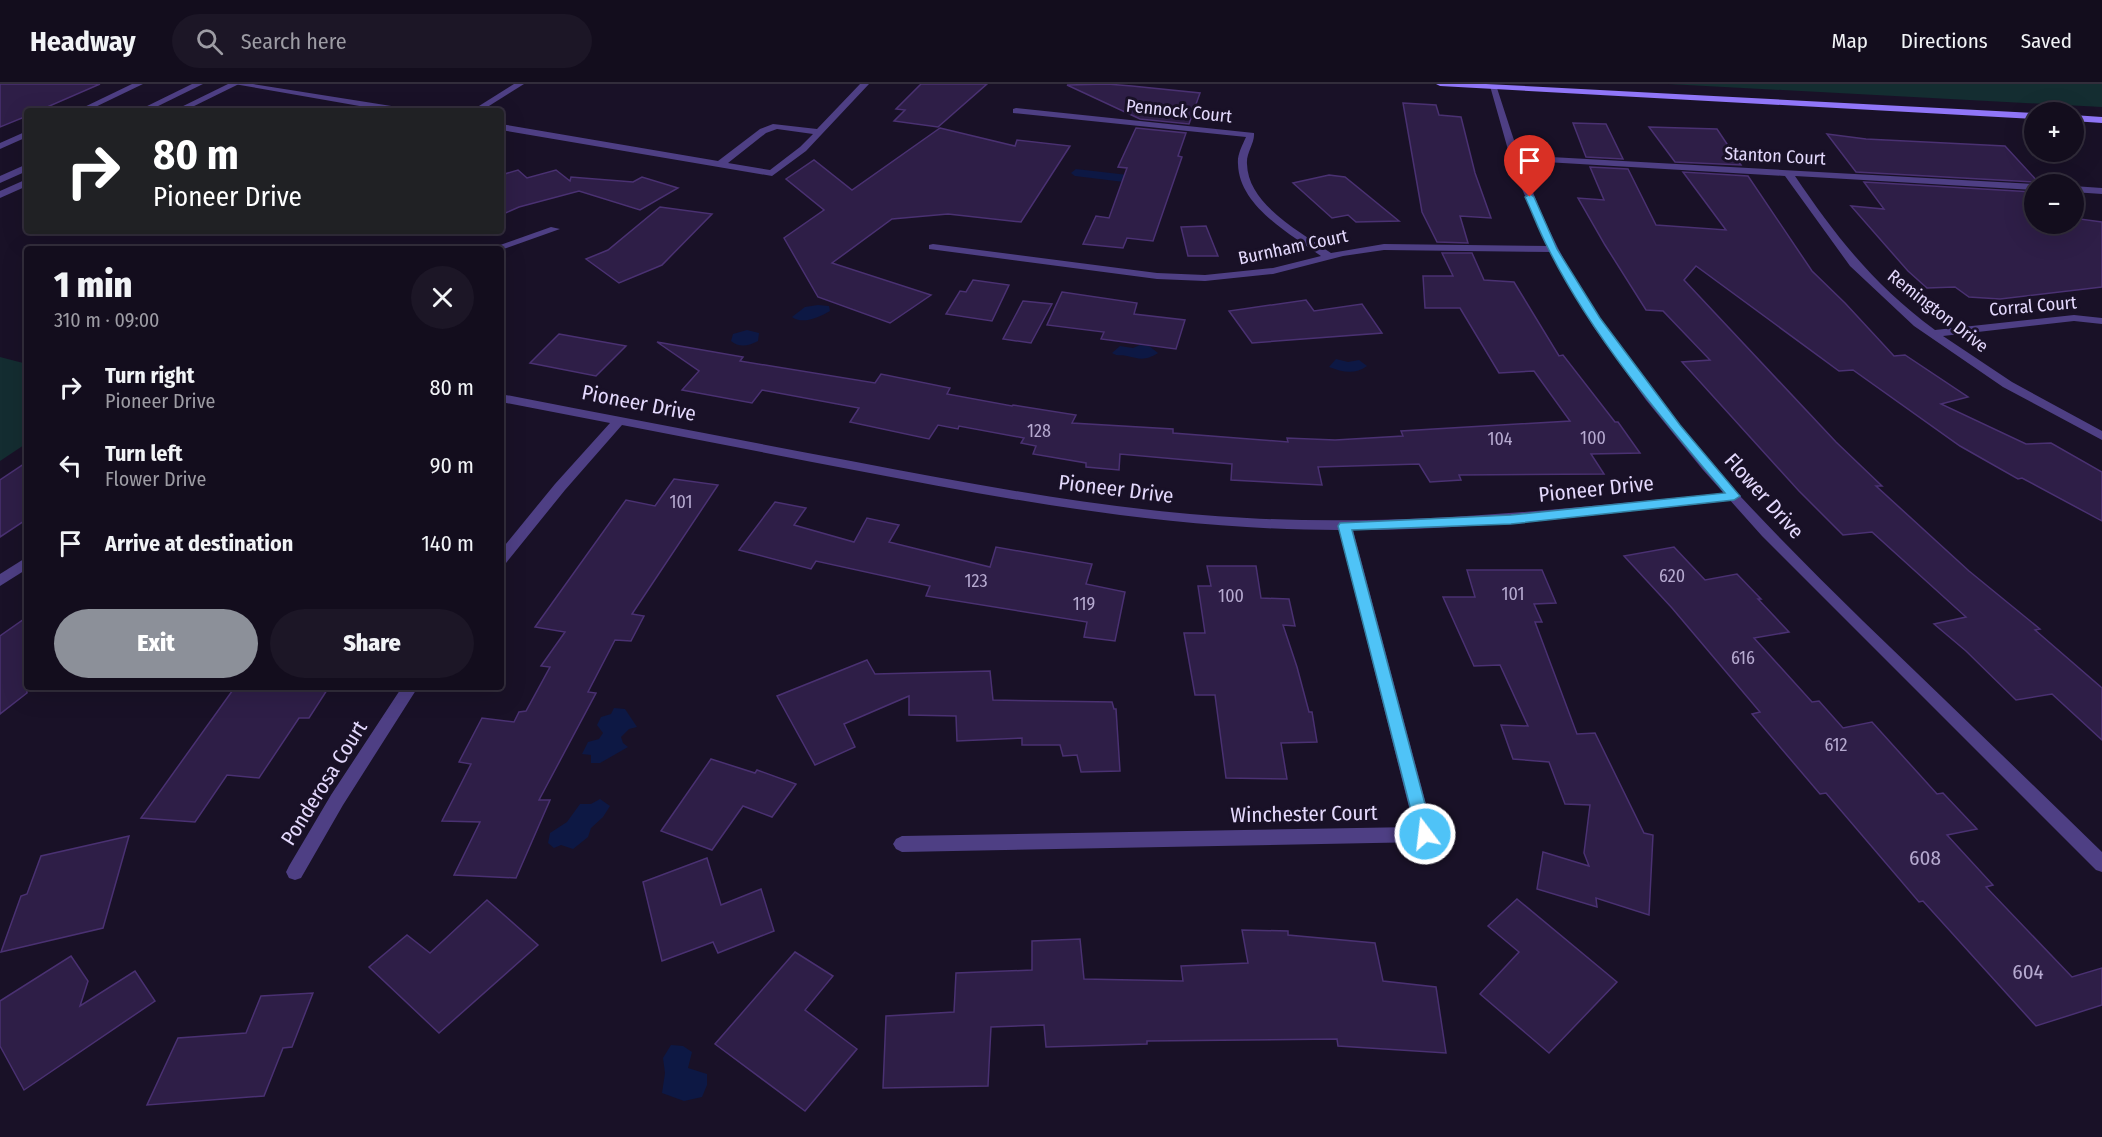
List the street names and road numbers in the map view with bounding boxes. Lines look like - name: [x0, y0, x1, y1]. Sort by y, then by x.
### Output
- street label: Pennock Court: [1125, 95, 1233, 128]
- street label: Stanton Court: [1724, 142, 1826, 170]
- street label: Burnham Court: [1236, 225, 1350, 269]
- street label: Remington Drive: [1883, 265, 1993, 357]
- street label: Corral Court: [1988, 291, 2078, 321]
- street label: Pioneer Drive: [580, 379, 698, 427]
- street label: Flower Drive: [1719, 448, 1809, 544]
- street label: Pioneer Drive: [1057, 469, 1175, 509]
- street label: Pioneer Drive: [1537, 470, 1655, 508]
- street label: Ponderosa Court: [275, 716, 373, 850]
- street label: Winchester Court: [1230, 800, 1378, 828]

